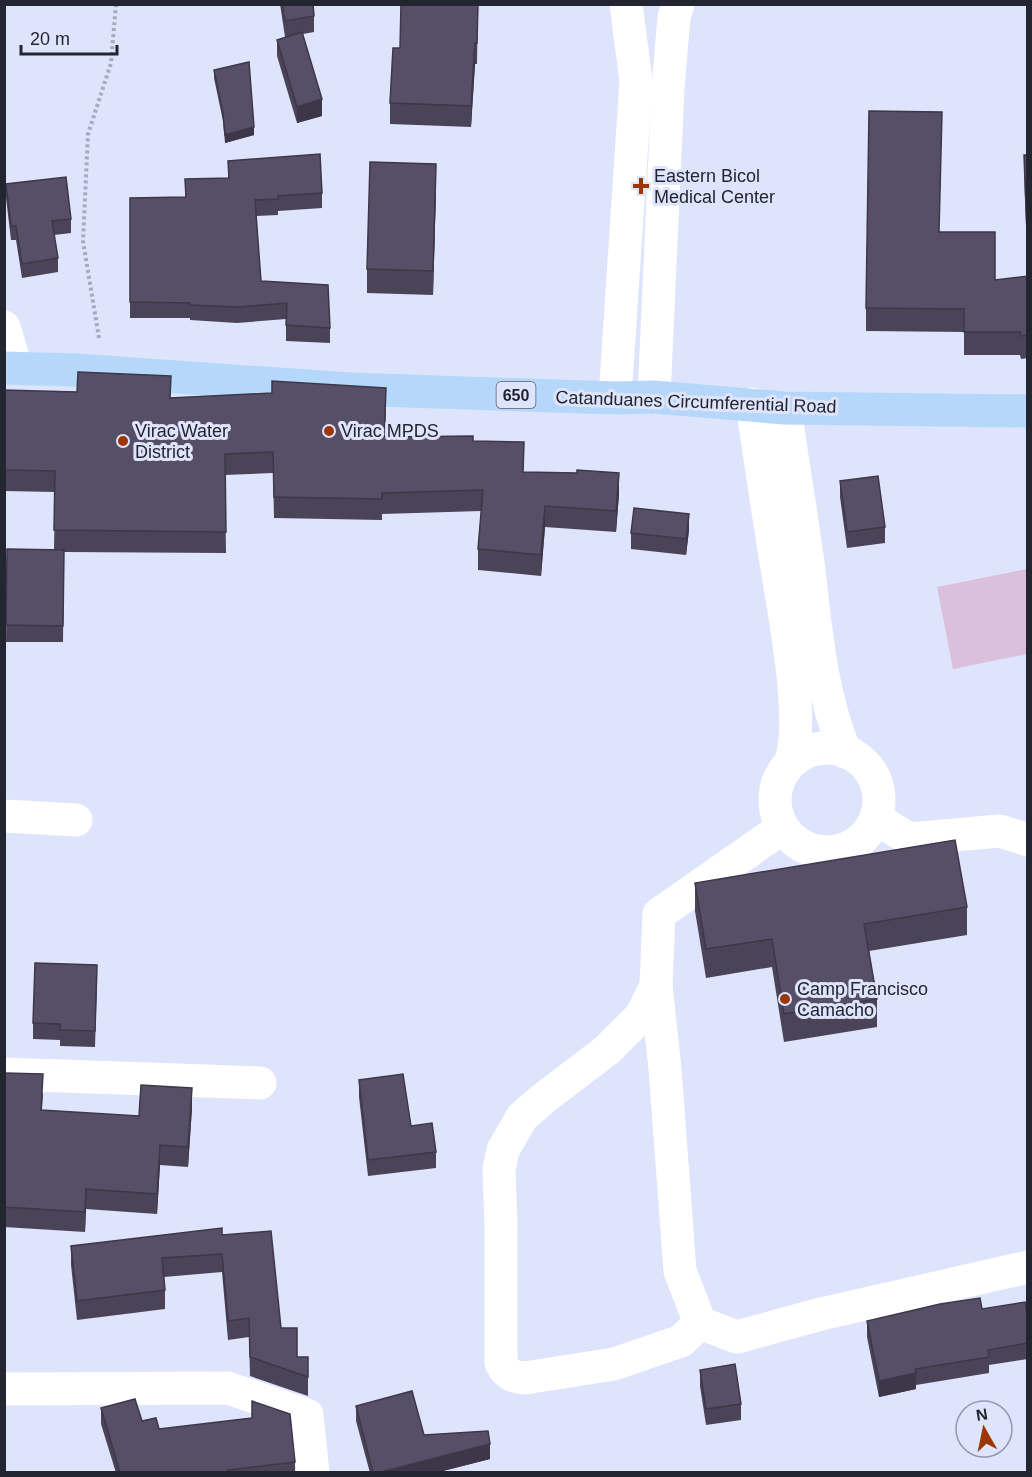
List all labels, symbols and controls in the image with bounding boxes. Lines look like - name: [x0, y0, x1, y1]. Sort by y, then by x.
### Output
- scale bar: [21, 18, 117, 56]
- text: 20 m: [30, 29, 70, 49]
- place label: Eastern Bicol Medical Center: [654, 166, 775, 207]
- marker: Eastern Bicol Medical Center: [632, 177, 650, 195]
- road number: 650: [496, 382, 536, 408]
- street label: Catanduanes Circumferential Road: [555, 387, 837, 417]
- place label: Virac Water District: [135, 421, 228, 462]
- place label: Virac MPDS: [341, 421, 439, 441]
- marker: Virac MPDS: [322, 424, 336, 438]
- marker: Virac Water District: [116, 434, 130, 448]
- place label: Camp Francisco Camacho: [797, 979, 928, 1020]
- marker: Camp Francisco Camacho: [778, 992, 792, 1006]
- north arrow: [954, 1399, 1014, 1459]
- text: N: [975, 1405, 989, 1424]

